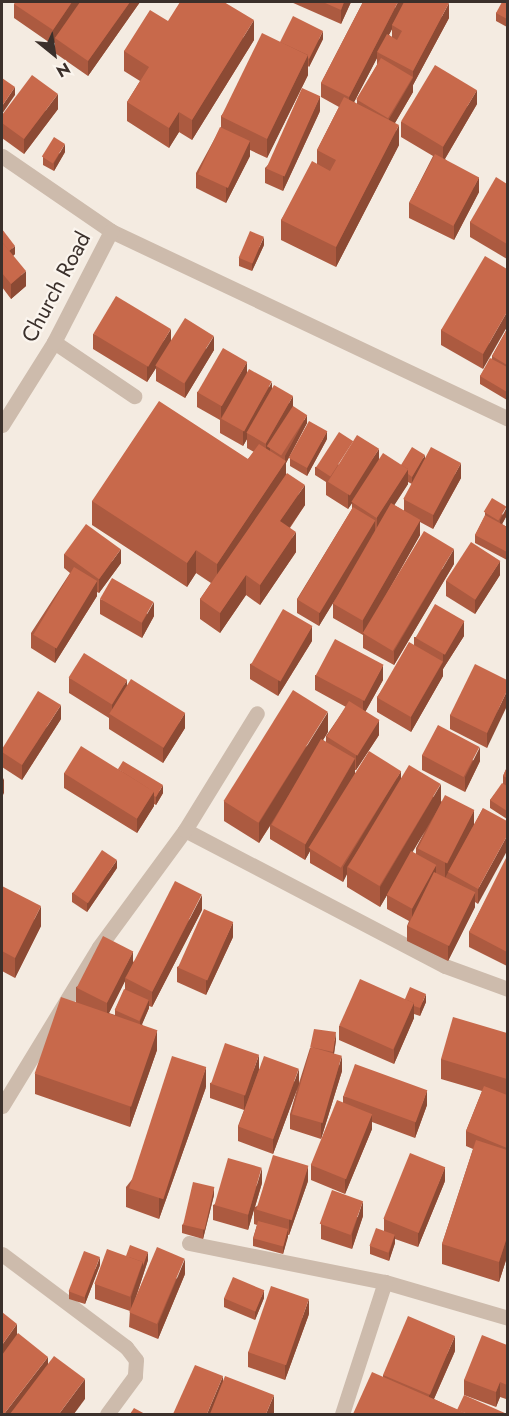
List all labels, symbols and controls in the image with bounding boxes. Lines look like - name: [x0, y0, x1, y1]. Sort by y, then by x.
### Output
- north arrow: [24, 24, 84, 84]
- text: N: [52, 57, 75, 83]
- street label: Church Road: [16, 227, 96, 347]

